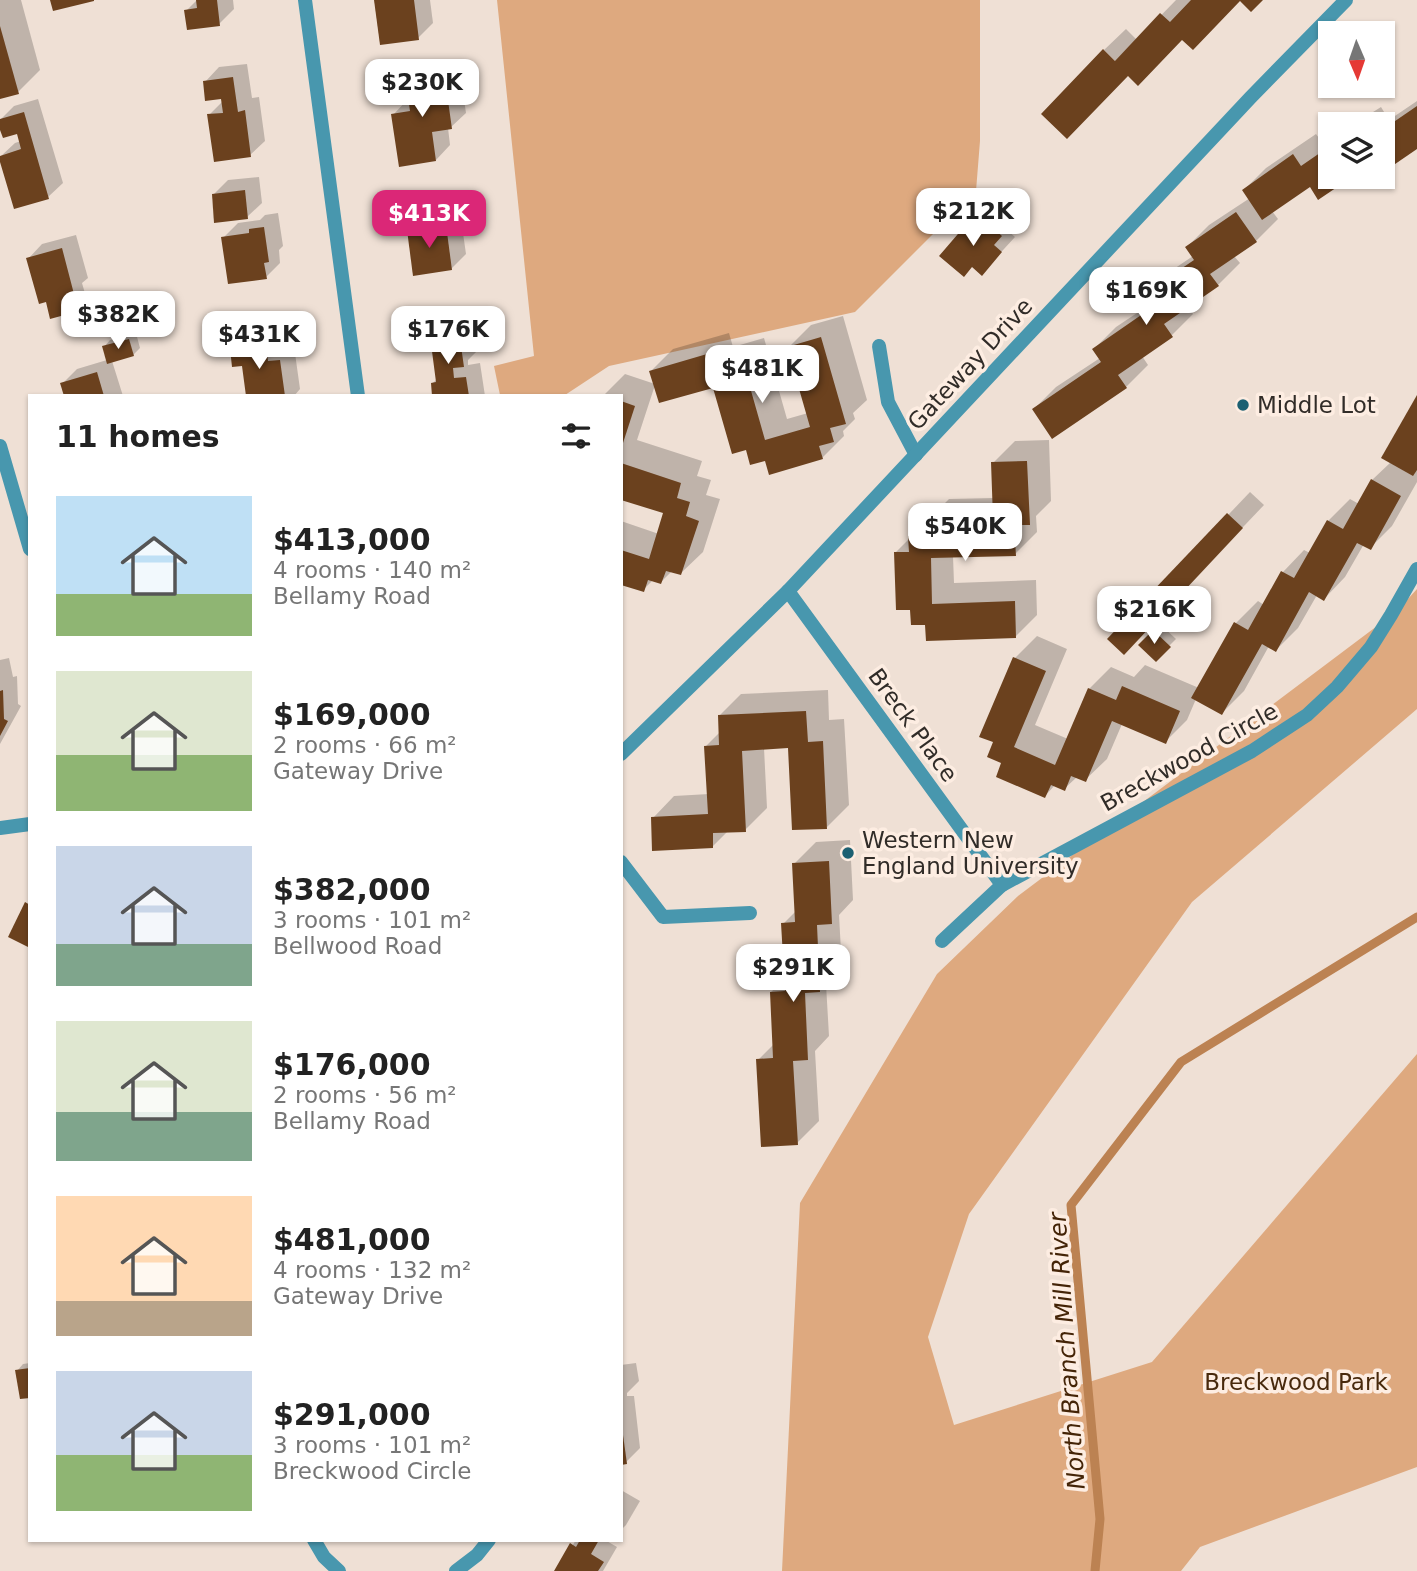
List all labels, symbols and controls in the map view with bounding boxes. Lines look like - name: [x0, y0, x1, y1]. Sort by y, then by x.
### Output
- north arrow: [1318, 21, 1395, 98]
- map controls: [1318, 21, 1395, 189]
- pin: $230K: [373, 60, 471, 119]
- text: $230K: [381, 69, 463, 95]
- button: layers: [1318, 112, 1395, 189]
- pin: $212K: [924, 188, 1022, 248]
- pin: $413K: [380, 190, 478, 250]
- text: $212K: [932, 198, 1014, 224]
- text: $413K: [388, 200, 470, 226]
- pin: $169K: [1097, 268, 1195, 327]
- text: $169K: [1105, 277, 1187, 303]
- pin: $382K: [69, 292, 167, 351]
- street label: Gateway Drive: [902, 293, 1038, 435]
- text: $382K: [77, 301, 159, 327]
- pin: $176K: [399, 306, 497, 366]
- pin: $431K: [210, 312, 308, 371]
- text: $176K: [407, 316, 489, 342]
- text: $431K: [218, 321, 300, 347]
- pin: $481K: [713, 346, 811, 405]
- text: $481K: [721, 355, 803, 381]
- place label: Middle Lot: [1257, 392, 1376, 418]
- marker: Middle Lot: [1235, 397, 1251, 413]
- icon: filters: [557, 417, 595, 455]
- text: 11 homes: [56, 419, 220, 454]
- pin: $540K: [916, 504, 1014, 563]
- text: $540K: [924, 513, 1006, 539]
- text: $413,000: [273, 522, 431, 557]
- icon: home: [112, 524, 196, 608]
- text: 4 rooms · 140 m²: [273, 557, 471, 583]
- text: Bellamy Road: [273, 583, 431, 609]
- pin: $216K: [1105, 586, 1203, 646]
- text: $216K: [1113, 596, 1195, 622]
- street label: Breck Place: [863, 663, 963, 787]
- text: $169,000: [273, 697, 431, 732]
- street label: Breckwood Circle: [1096, 698, 1282, 816]
- icon: home: [112, 699, 196, 783]
- text: 2 rooms · 66 m²: [273, 732, 457, 758]
- text: Gateway Drive: [273, 758, 443, 784]
- place label: Western New England University: [862, 827, 1079, 879]
- marker: Western New England University: [840, 845, 856, 861]
- text: $382,000: [273, 872, 431, 907]
- icon: home: [112, 874, 196, 958]
- text: 3 rooms · 101 m²: [273, 907, 471, 933]
- text: Bellwood Road: [273, 933, 442, 959]
- pin: $291K: [744, 944, 842, 1004]
- text: $291K: [752, 954, 834, 980]
- text: $176,000: [273, 1047, 431, 1082]
- icon: home: [112, 1049, 196, 1133]
- text: 2 rooms · 56 m²: [273, 1082, 457, 1108]
- text: Bellamy Road: [273, 1108, 431, 1134]
- water label: North Branch Mill River: [1043, 1209, 1091, 1490]
- text: $481,000: [273, 1222, 431, 1257]
- icon: home: [112, 1224, 196, 1308]
- text: 4 rooms · 132 m²: [273, 1257, 471, 1283]
- text: Gateway Drive: [273, 1283, 443, 1309]
- park label: Breckwood Park: [1204, 1369, 1388, 1395]
- text: $291,000: [273, 1397, 431, 1432]
- icon: home: [112, 1399, 196, 1483]
- text: 3 rooms · 101 m²: [273, 1432, 471, 1458]
- text: Breckwood Circle: [273, 1458, 471, 1484]

